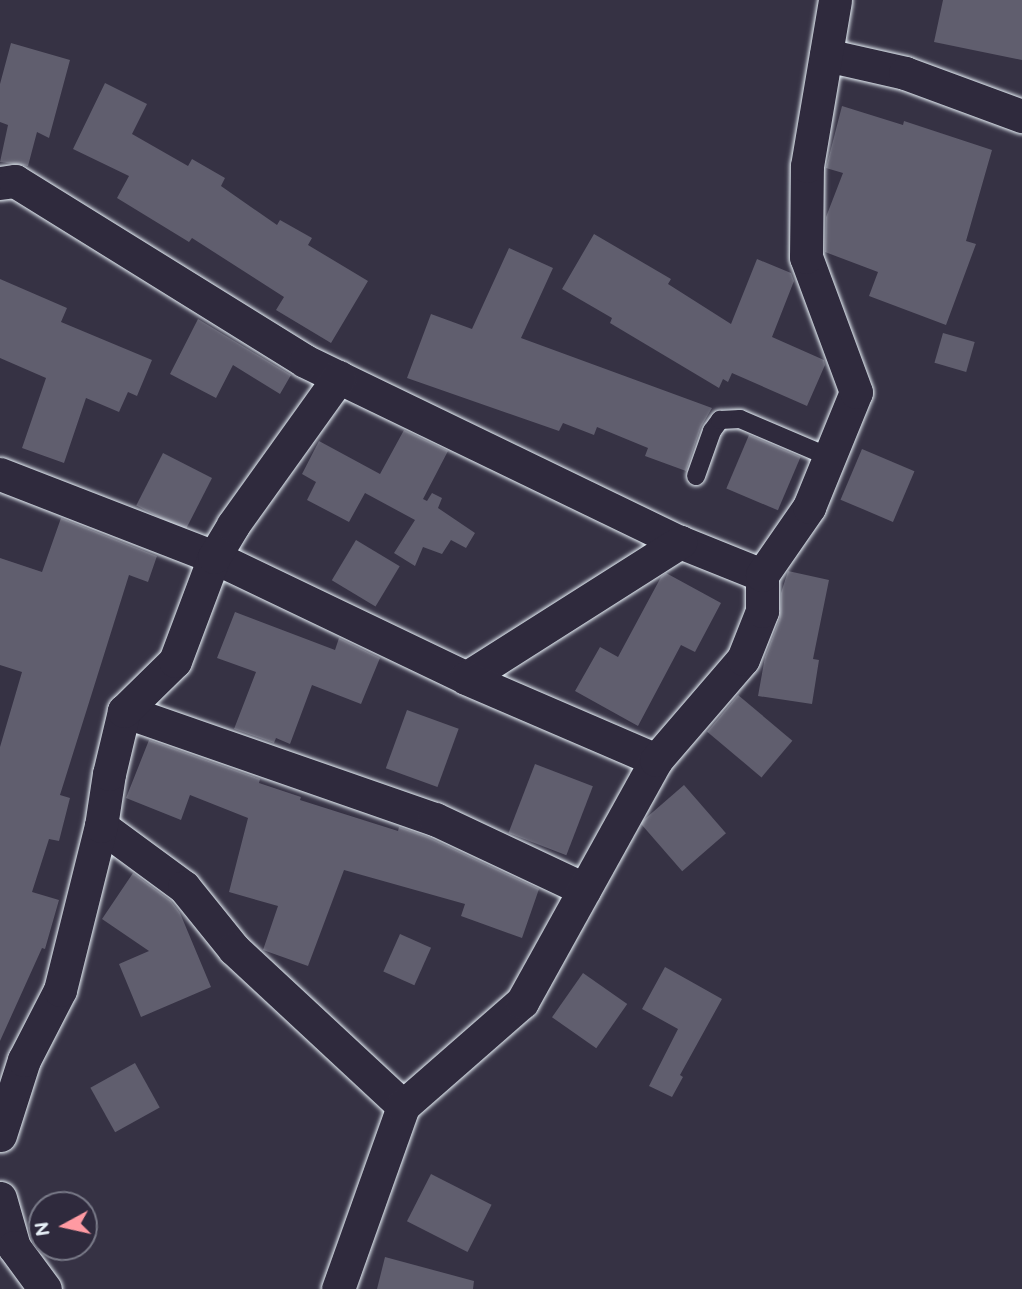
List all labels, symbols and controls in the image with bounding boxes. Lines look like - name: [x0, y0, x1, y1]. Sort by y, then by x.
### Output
- north arrow: [28, 1191, 98, 1261]
- text: N: [31, 1220, 56, 1237]

